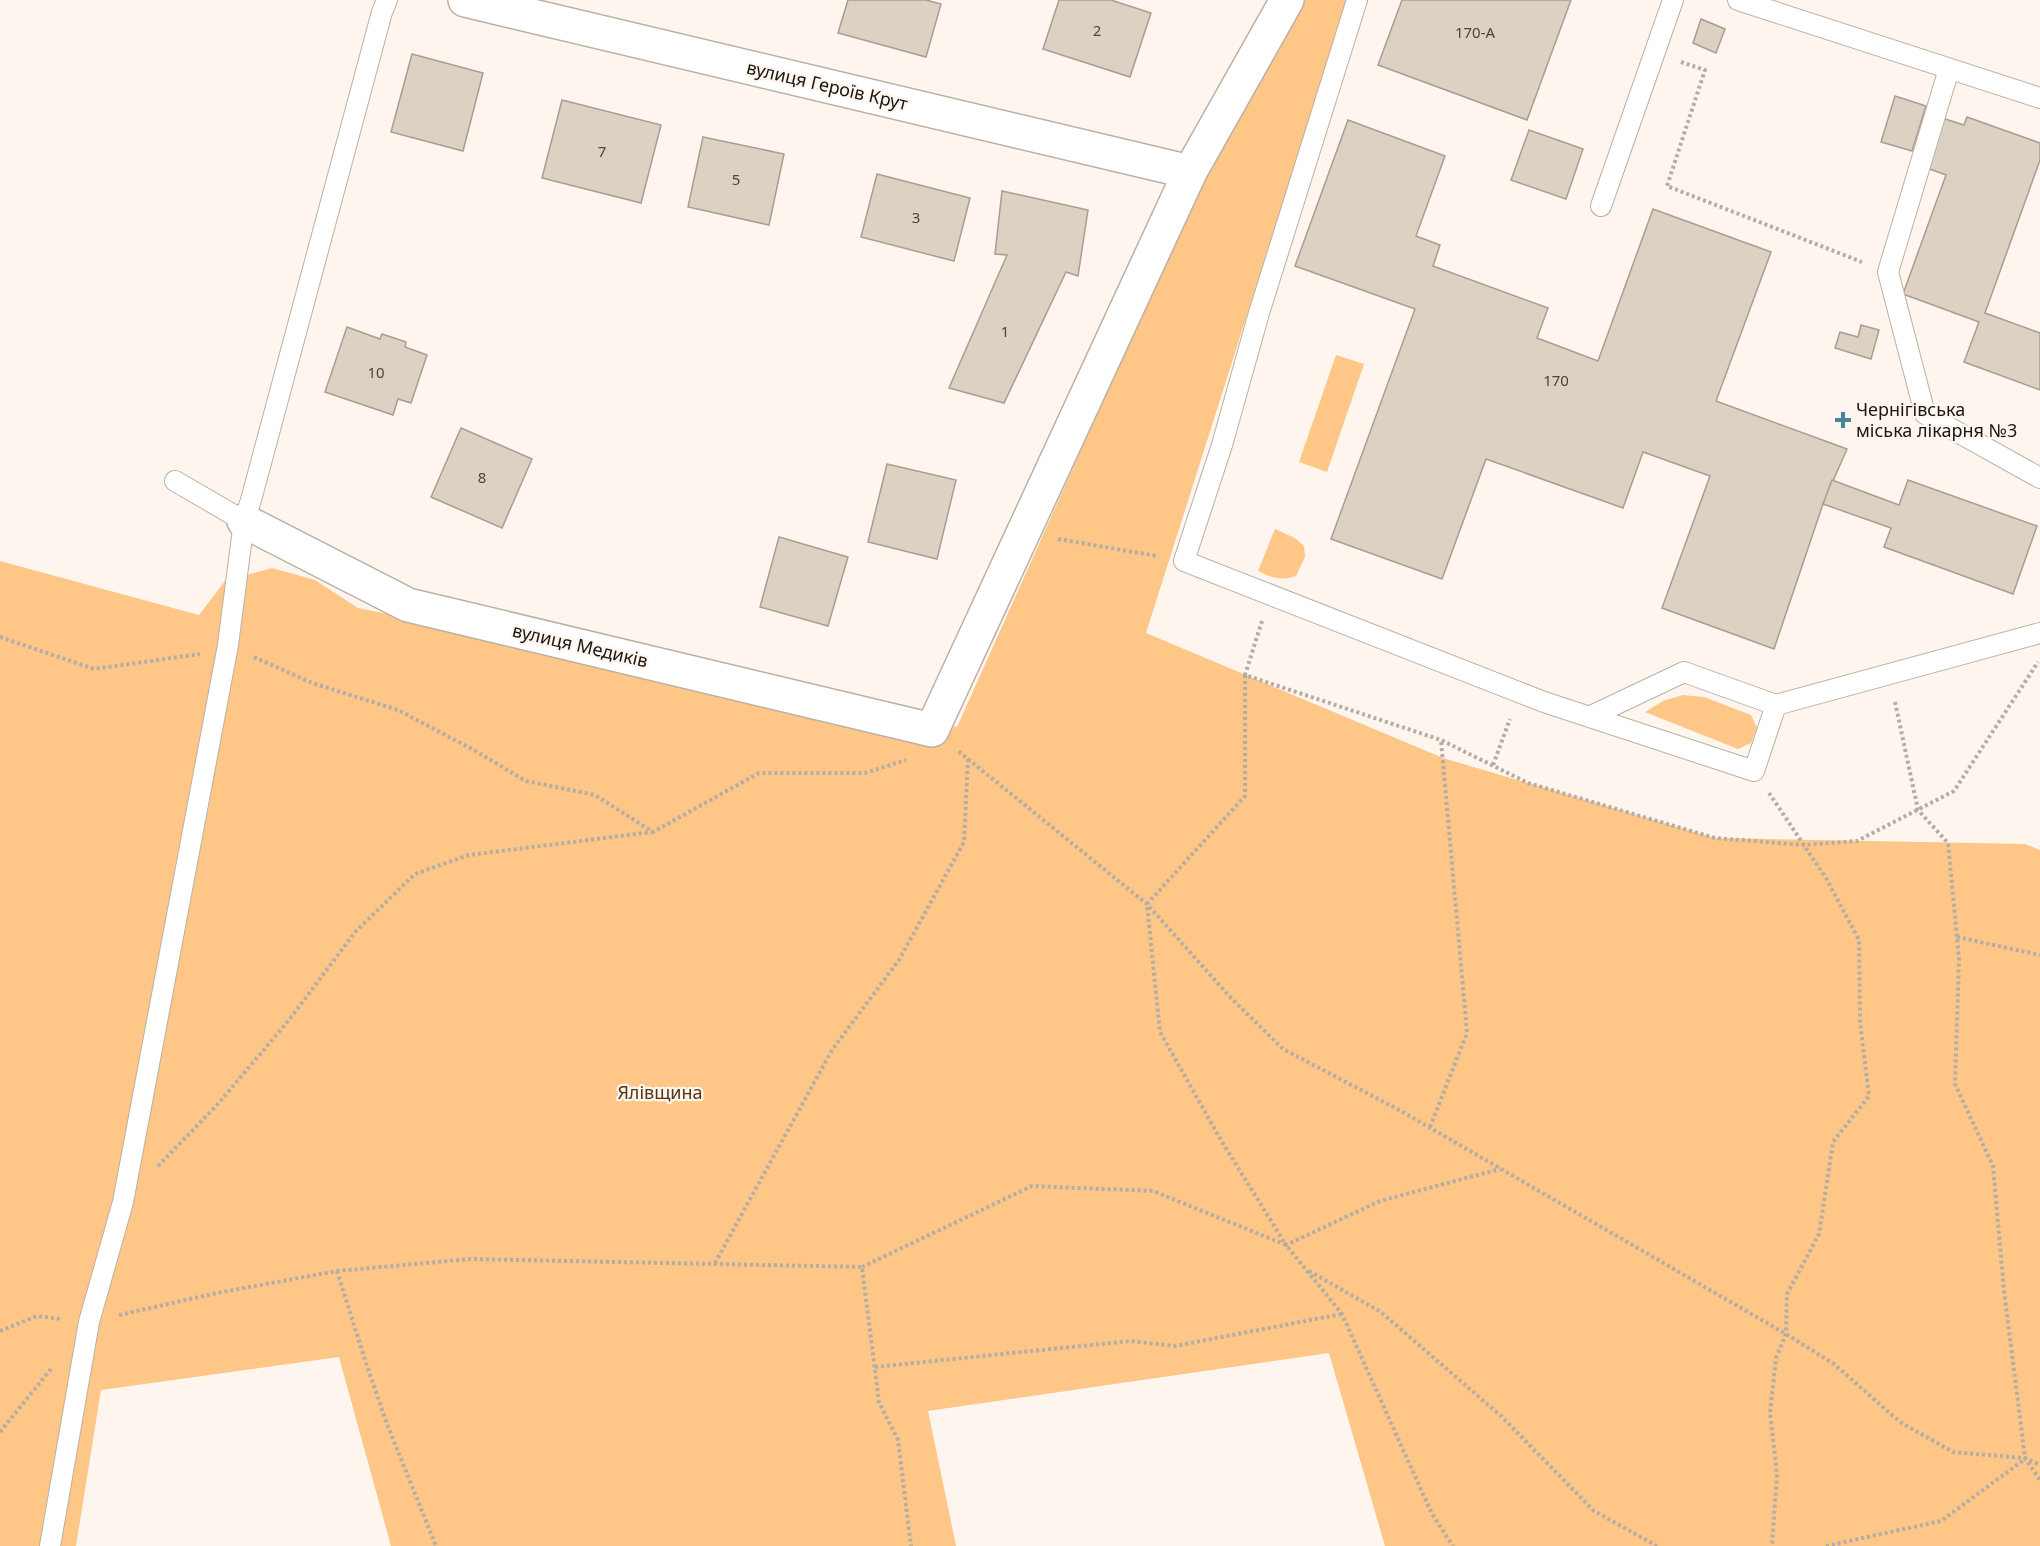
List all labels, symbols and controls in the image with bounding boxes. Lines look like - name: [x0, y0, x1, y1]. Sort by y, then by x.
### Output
- house number: 2: [1093, 20, 1101, 40]
- house number: 170-А: [1455, 22, 1495, 42]
- street label: вулиця Героїв Крут: [744, 55, 911, 115]
- house number: 7: [598, 141, 606, 161]
- house number: 5: [732, 169, 740, 189]
- house number: 3: [912, 207, 920, 227]
- house number: 1: [1001, 321, 1009, 341]
- house number: 10: [367, 362, 385, 382]
- house number: 170: [1543, 370, 1569, 390]
- place label: Чернігівська міська лікарня №3: [1856, 397, 2017, 442]
- marker: Чернігівська міська лікарня №3: [1834, 411, 1852, 429]
- house number: 8: [478, 467, 486, 487]
- street label: вулиця Медиків: [510, 618, 650, 672]
- park label: Ялівщина: [617, 1080, 703, 1104]

